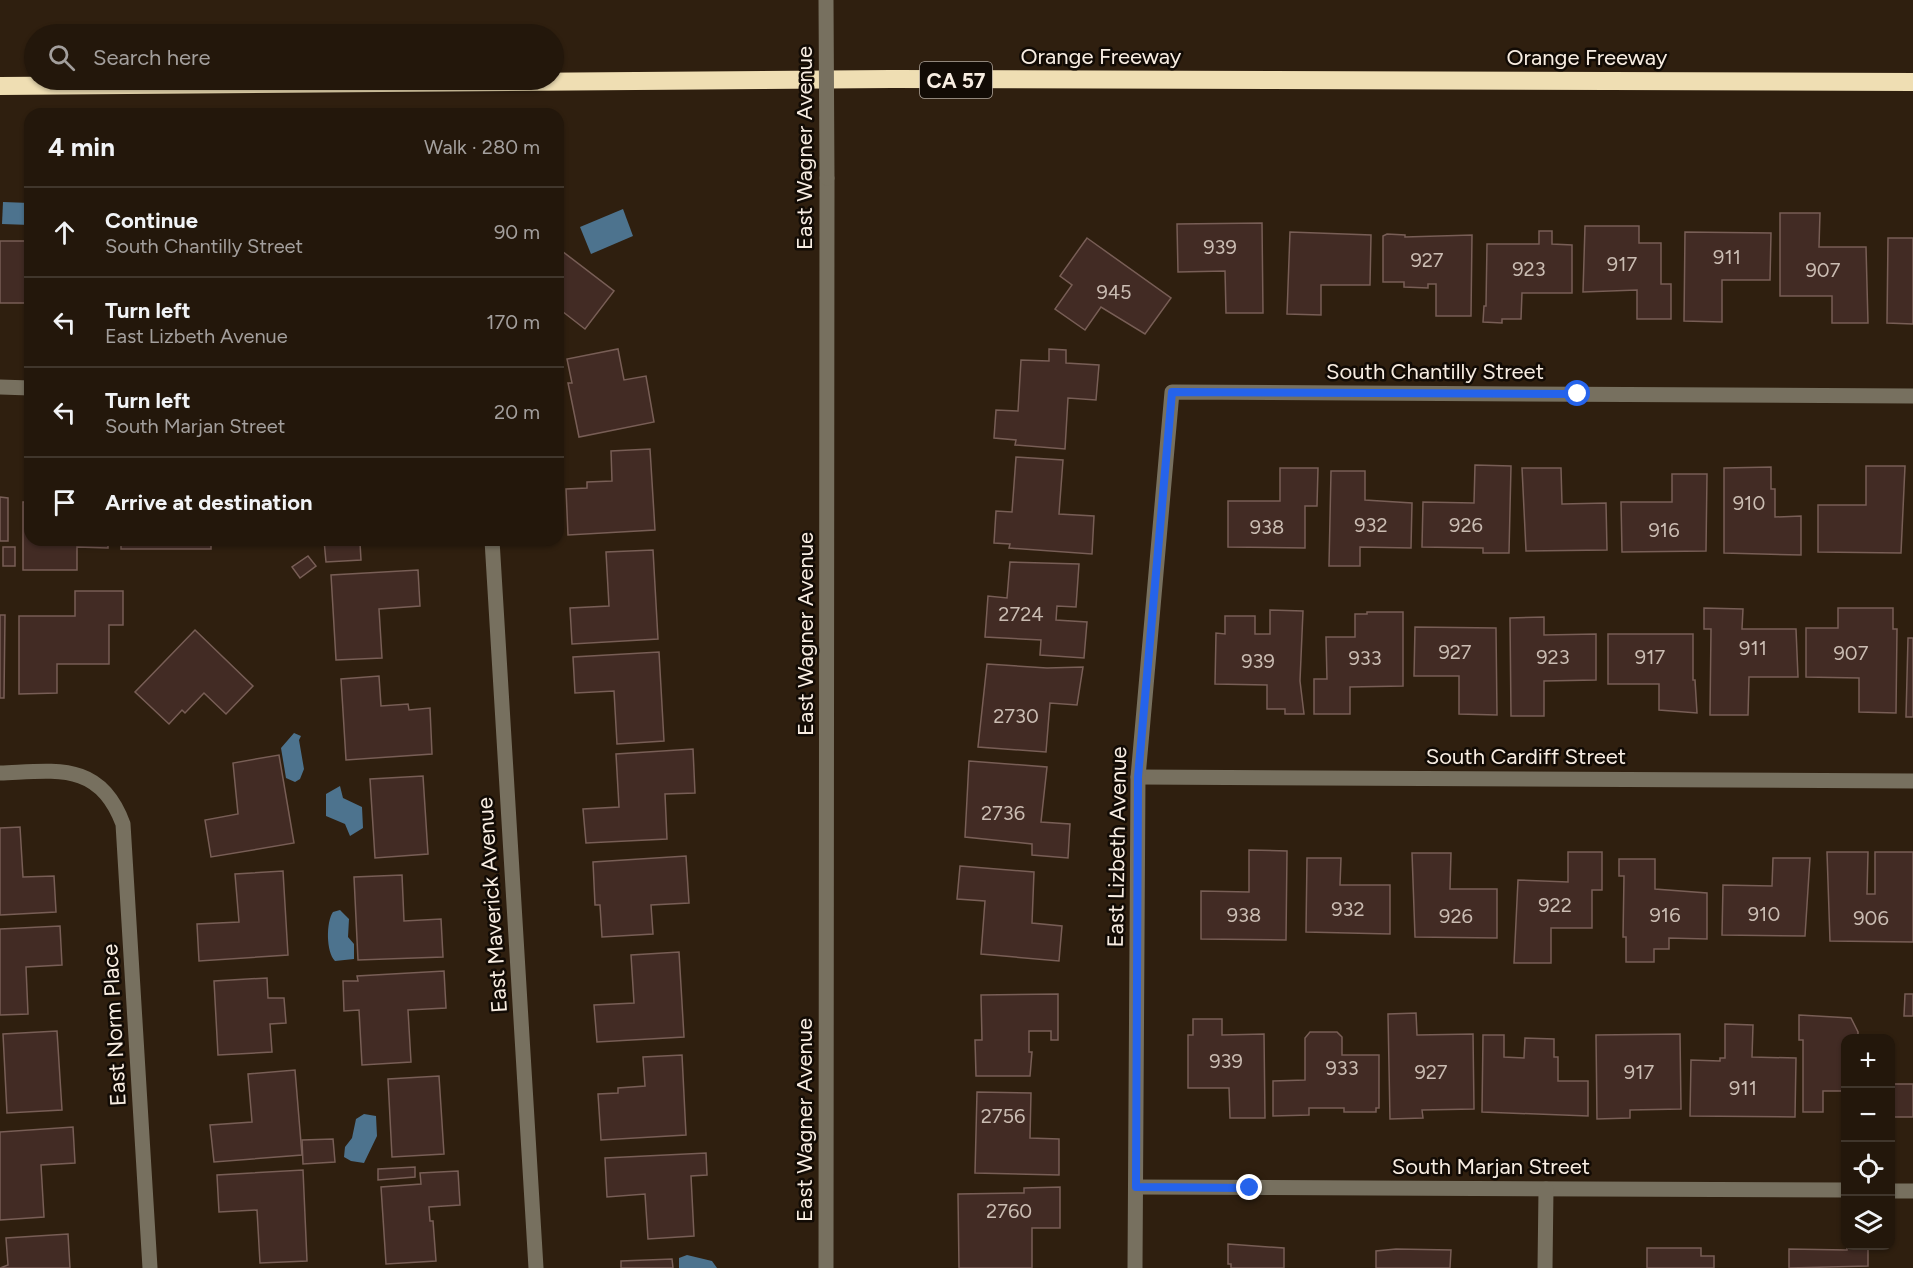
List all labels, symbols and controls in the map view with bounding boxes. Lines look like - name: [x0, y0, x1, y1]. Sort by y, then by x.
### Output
- search box: [24, 24, 564, 90]
- icon: search: [45, 41, 78, 74]
- street label: Orange Freeway: [1021, 43, 1182, 70]
- text: Search here: [93, 44, 211, 71]
- street label: Orange Freeway: [1507, 44, 1668, 71]
- street label: East Wagner Avenue: [791, 46, 818, 250]
- road number: CA 57: [920, 62, 992, 98]
- text: 4 min: [48, 131, 115, 163]
- text: Walk · 280 m: [424, 135, 540, 159]
- text: Continue: [105, 207, 198, 234]
- icon: ahead: [48, 216, 81, 249]
- text: 90 m: [494, 220, 540, 244]
- text: South Chantilly Street: [105, 234, 303, 258]
- house number: 939: [1203, 235, 1237, 259]
- house number: 911: [1713, 245, 1741, 269]
- house number: 927: [1410, 248, 1444, 272]
- house number: 917: [1607, 252, 1637, 276]
- house number: 923: [1512, 257, 1546, 281]
- house number: 907: [1806, 258, 1841, 282]
- house number: 945: [1096, 280, 1132, 304]
- text: Turn left: [105, 297, 191, 324]
- icon: left: [48, 306, 81, 339]
- text: 170 m: [486, 310, 540, 334]
- text: East Lizbeth Avenue: [105, 324, 288, 348]
- street label: South Chantilly Street: [1326, 358, 1544, 385]
- route start: [1564, 380, 1590, 406]
- text: Turn left: [105, 387, 191, 414]
- icon: left: [48, 396, 81, 429]
- text: 20 m: [494, 400, 540, 424]
- text: South Marjan Street: [105, 414, 285, 438]
- icon: arrive: [48, 486, 81, 519]
- text: Arrive at destination: [105, 489, 313, 516]
- house number: 910: [1733, 491, 1765, 515]
- house number: 932: [1354, 513, 1388, 537]
- house number: 926: [1449, 513, 1483, 537]
- house number: 938: [1250, 515, 1284, 539]
- house number: 916: [1649, 518, 1679, 542]
- street label: East Wagner Avenue: [792, 532, 819, 736]
- house number: 2724: [998, 602, 1044, 626]
- house number: 911: [1739, 636, 1767, 660]
- house number: 927: [1438, 640, 1472, 664]
- house number: 907: [1834, 641, 1869, 665]
- house number: 923: [1536, 645, 1570, 669]
- house number: 917: [1635, 645, 1665, 669]
- house number: 933: [1348, 646, 1382, 670]
- house number: 939: [1241, 649, 1275, 673]
- house number: 2730: [993, 704, 1039, 728]
- street label: South Cardiff Street: [1426, 743, 1626, 770]
- street label: East Lizbeth Avenue: [1102, 746, 1132, 948]
- street label: East Maverick Avenue: [471, 796, 513, 1014]
- house number: 2736: [981, 801, 1025, 825]
- house number: 922: [1538, 893, 1572, 917]
- house number: 932: [1331, 897, 1365, 921]
- house number: 910: [1748, 902, 1780, 926]
- house number: 938: [1227, 903, 1261, 927]
- house number: 916: [1650, 903, 1680, 927]
- house number: 926: [1439, 904, 1473, 928]
- house number: 906: [1853, 906, 1889, 930]
- street label: East Norm Place: [96, 943, 132, 1107]
- street label: East Wagner Avenue: [791, 1018, 818, 1222]
- map controls: [1841, 1034, 1895, 1250]
- button: +: [1841, 1034, 1895, 1088]
- house number: 939: [1209, 1049, 1243, 1073]
- house number: 933: [1325, 1056, 1359, 1080]
- house number: 927: [1414, 1060, 1448, 1084]
- house number: 917: [1624, 1060, 1654, 1084]
- house number: 911: [1729, 1076, 1757, 1100]
- button: −: [1841, 1088, 1895, 1142]
- house number: 2756: [981, 1104, 1025, 1128]
- button: locate: [1841, 1142, 1895, 1196]
- street label: South Marjan Street: [1392, 1153, 1590, 1180]
- route end: [1236, 1174, 1262, 1200]
- button: layers: [1841, 1196, 1895, 1250]
- house number: 2760: [986, 1199, 1032, 1223]

